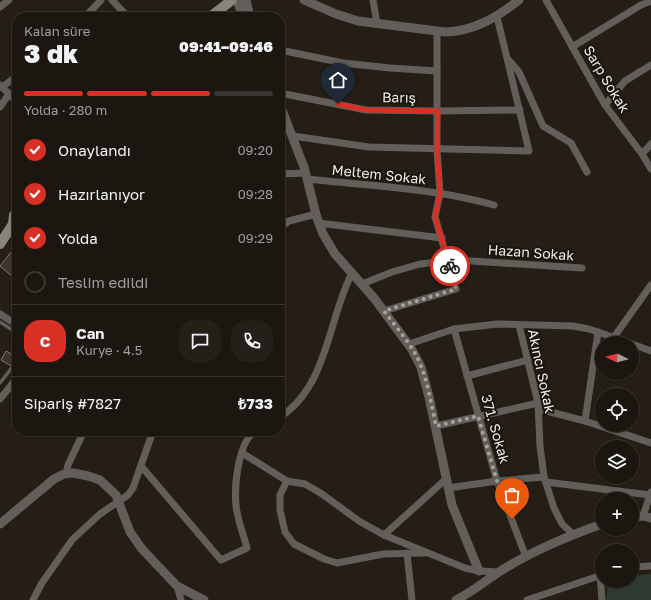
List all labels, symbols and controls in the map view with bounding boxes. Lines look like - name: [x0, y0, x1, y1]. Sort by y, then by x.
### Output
- text: Kalan süre: [24, 23, 90, 39]
- text: 09:41–09:46: [179, 37, 273, 55]
- text: 3 dk: [24, 38, 78, 69]
- street label: Sarp Sokak: [580, 42, 634, 116]
- pin: [321, 63, 355, 104]
- icon: home: [327, 69, 349, 91]
- street label: Barış: [382, 88, 416, 106]
- text: Yolda · 280 m: [24, 102, 107, 118]
- icon: check: [24, 139, 46, 161]
- text: Onaylandı: [58, 141, 131, 159]
- text: 09:20: [238, 142, 273, 158]
- street label: Meltem Sokak: [331, 161, 427, 187]
- icon: check: [24, 183, 46, 205]
- text: Hazırlanıyor: [58, 185, 145, 203]
- text: 09:28: [238, 186, 273, 202]
- icon: check: [24, 227, 46, 249]
- text: Yolda: [58, 229, 98, 247]
- text: 09:29: [238, 230, 273, 246]
- street label: Hazan Sokak: [487, 240, 575, 264]
- courier: [430, 246, 470, 286]
- icon: bike: [439, 255, 461, 277]
- text: Teslim edildi: [58, 273, 148, 291]
- button: chat: [179, 320, 221, 362]
- button: phone: [231, 320, 273, 362]
- text: Can: [76, 324, 104, 342]
- street label: Akıncı Sokak: [525, 327, 559, 415]
- text: C: [40, 332, 50, 350]
- north arrow: [595, 336, 639, 380]
- map controls: [595, 336, 639, 588]
- text: Kurye · 4.5: [76, 342, 142, 358]
- button: locate: [595, 388, 639, 432]
- street label: 371. Sokak: [478, 393, 514, 466]
- text: Sipariş #7827: [24, 394, 121, 412]
- text: ₺733: [238, 394, 273, 412]
- button: layers: [595, 440, 639, 484]
- pin: [495, 478, 529, 519]
- icon: bag: [501, 484, 523, 506]
- button: +: [595, 492, 639, 536]
- button: −: [595, 544, 639, 588]

